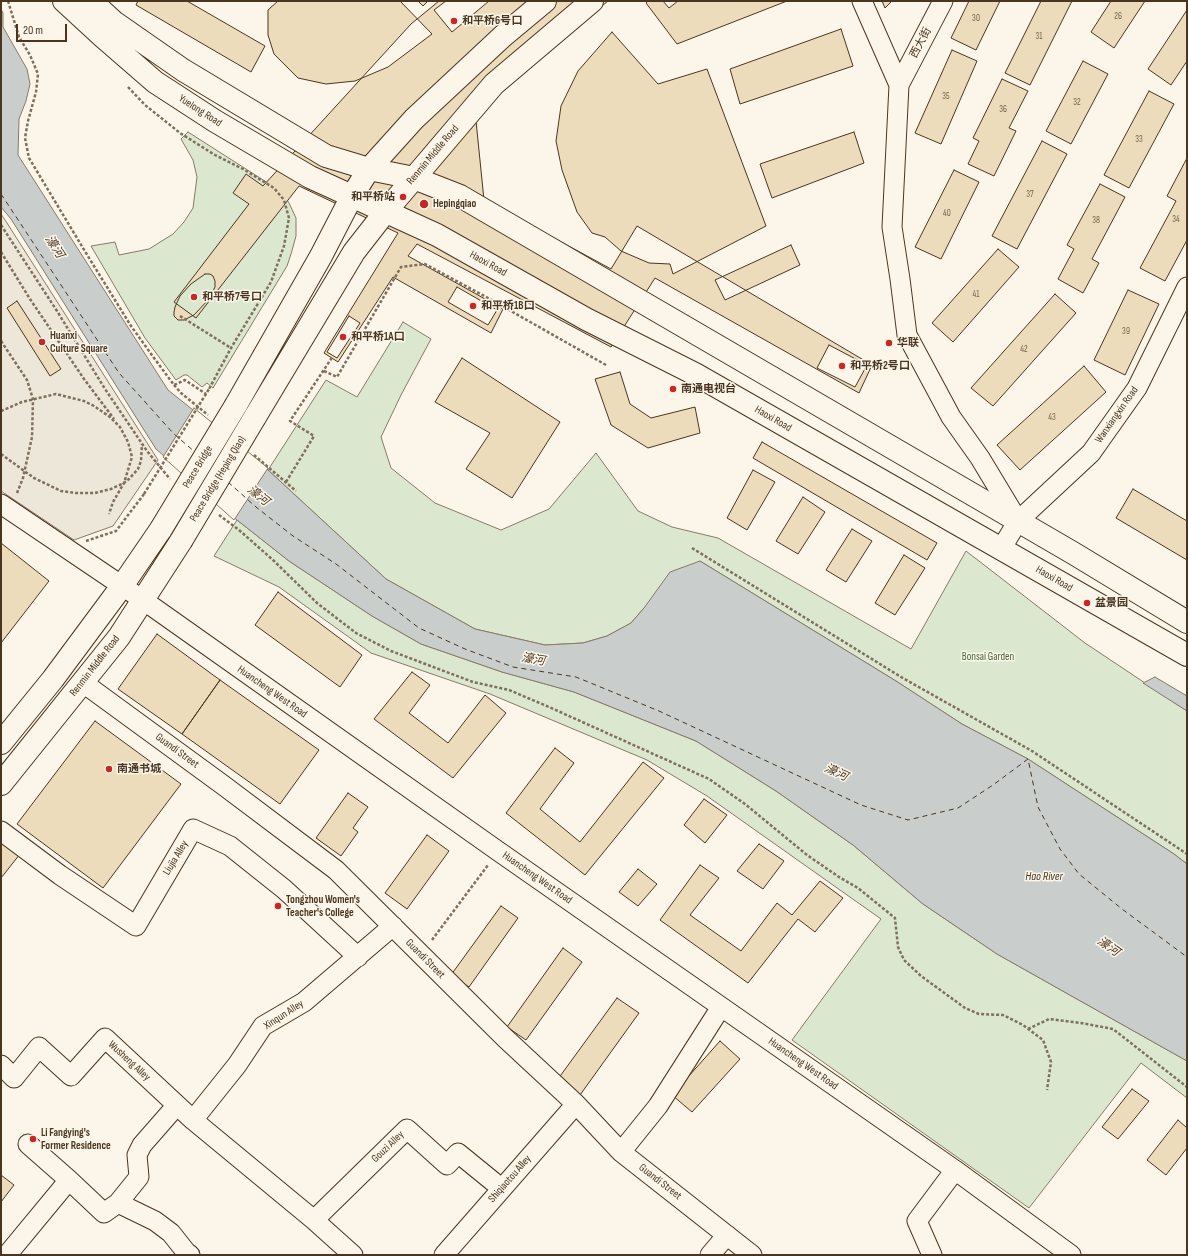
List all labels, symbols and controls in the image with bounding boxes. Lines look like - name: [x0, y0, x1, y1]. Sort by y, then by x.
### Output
- house number: 26: [1114, 12, 1122, 22]
- place label: 和平桥6号口: [462, 14, 522, 28]
- house number: 30: [972, 14, 980, 24]
- scale bar: [18, 16, 69, 42]
- marker: 和平桥6号口: [449, 16, 459, 26]
- text: 20 m: [23, 23, 43, 38]
- street label: 西大街: [907, 25, 935, 61]
- house number: 31: [1036, 32, 1042, 42]
- street label: Yuelong Road: [176, 92, 224, 130]
- house number: 35: [942, 92, 950, 102]
- house number: 32: [1073, 98, 1081, 108]
- house number: 36: [999, 105, 1007, 115]
- street label: Renmin Middle Road: [404, 122, 462, 188]
- house number: 33: [1135, 135, 1143, 145]
- place label: 和平桥站: [351, 190, 395, 204]
- house number: 37: [1026, 190, 1034, 200]
- marker: 和平桥站: [398, 192, 408, 202]
- place label: Hepingqiao: [433, 197, 476, 211]
- marker: Hepingqiao: [418, 198, 430, 210]
- house number: 40: [943, 209, 951, 219]
- house number: 34: [1172, 215, 1180, 225]
- house number: 38: [1092, 216, 1100, 226]
- water label: 濠河: [41, 233, 67, 261]
- street label: Haoxi Road: [467, 248, 509, 280]
- place label: 和平桥7号口: [202, 290, 262, 304]
- house number: 41: [973, 290, 979, 300]
- marker: 和平桥7号口: [189, 292, 199, 302]
- place label: 和平桥1B口: [481, 299, 535, 313]
- marker: 和平桥1B口: [468, 301, 478, 311]
- house number: 39: [1122, 327, 1130, 337]
- place label: Huanxi Culture Square: [50, 329, 108, 355]
- place label: 和平桥1A口: [351, 330, 405, 344]
- marker: 和平桥1A口: [338, 332, 348, 342]
- place label: 华联: [897, 336, 919, 350]
- marker: Huanxi Culture Square: [37, 337, 47, 347]
- marker: 华联: [884, 338, 894, 348]
- house number: 42: [1020, 345, 1028, 355]
- place label: 和平桥2号口: [850, 359, 910, 373]
- marker: 和平桥2号口: [837, 361, 847, 371]
- place label: 南通电视台: [681, 382, 736, 396]
- marker: 南通电视台: [668, 384, 678, 394]
- street label: Wanxiangxin Road: [1093, 384, 1141, 446]
- street label: Haoxi Road: [752, 403, 794, 435]
- house number: 43: [1048, 413, 1056, 423]
- street label: Peace Bridge (Heping Qiao): [187, 434, 249, 524]
- street label: Peace Bridge: [180, 443, 216, 491]
- water label: 濠河: [244, 483, 272, 509]
- street label: Haoxi Road: [1033, 563, 1075, 595]
- place label: 盆景园: [1095, 596, 1128, 610]
- marker: 盆景园: [1082, 598, 1092, 608]
- street label: Renmin Middle Road: [67, 633, 123, 699]
- park label: Bonsai Garden: [962, 650, 1014, 664]
- water label: 濠河: [520, 651, 546, 669]
- street label: Huancheng West Road: [235, 663, 309, 721]
- street label: Guandi Street: [153, 731, 201, 771]
- place label: 南通书城: [117, 762, 161, 776]
- water label: 濠河: [822, 762, 850, 784]
- marker: 南通书城: [104, 764, 114, 774]
- street label: Liujia Alley: [160, 838, 192, 878]
- street label: Huancheng West Road: [500, 849, 574, 907]
- water label: Hao River: [1025, 870, 1063, 884]
- place label: Tongzhou Women's Teacher's College: [286, 893, 360, 919]
- marker: Tongzhou Women's Teacher's College: [273, 901, 283, 911]
- water label: 濠河: [1094, 934, 1122, 960]
- street label: Guandi Street: [402, 936, 448, 982]
- street label: Xinqun Alley: [262, 997, 306, 1033]
- street label: Huancheng West Road: [766, 1035, 840, 1093]
- street label: Wusheng Alley: [105, 1038, 153, 1084]
- place label: Li Fangying's Former Residence: [41, 1126, 111, 1152]
- street label: Gouzi Alley: [369, 1128, 407, 1166]
- marker: Li Fangying's Former Residence: [28, 1134, 38, 1144]
- street label: Shiqiaotou Alley: [486, 1153, 534, 1205]
- street label: Guandi Street: [636, 1161, 684, 1203]

